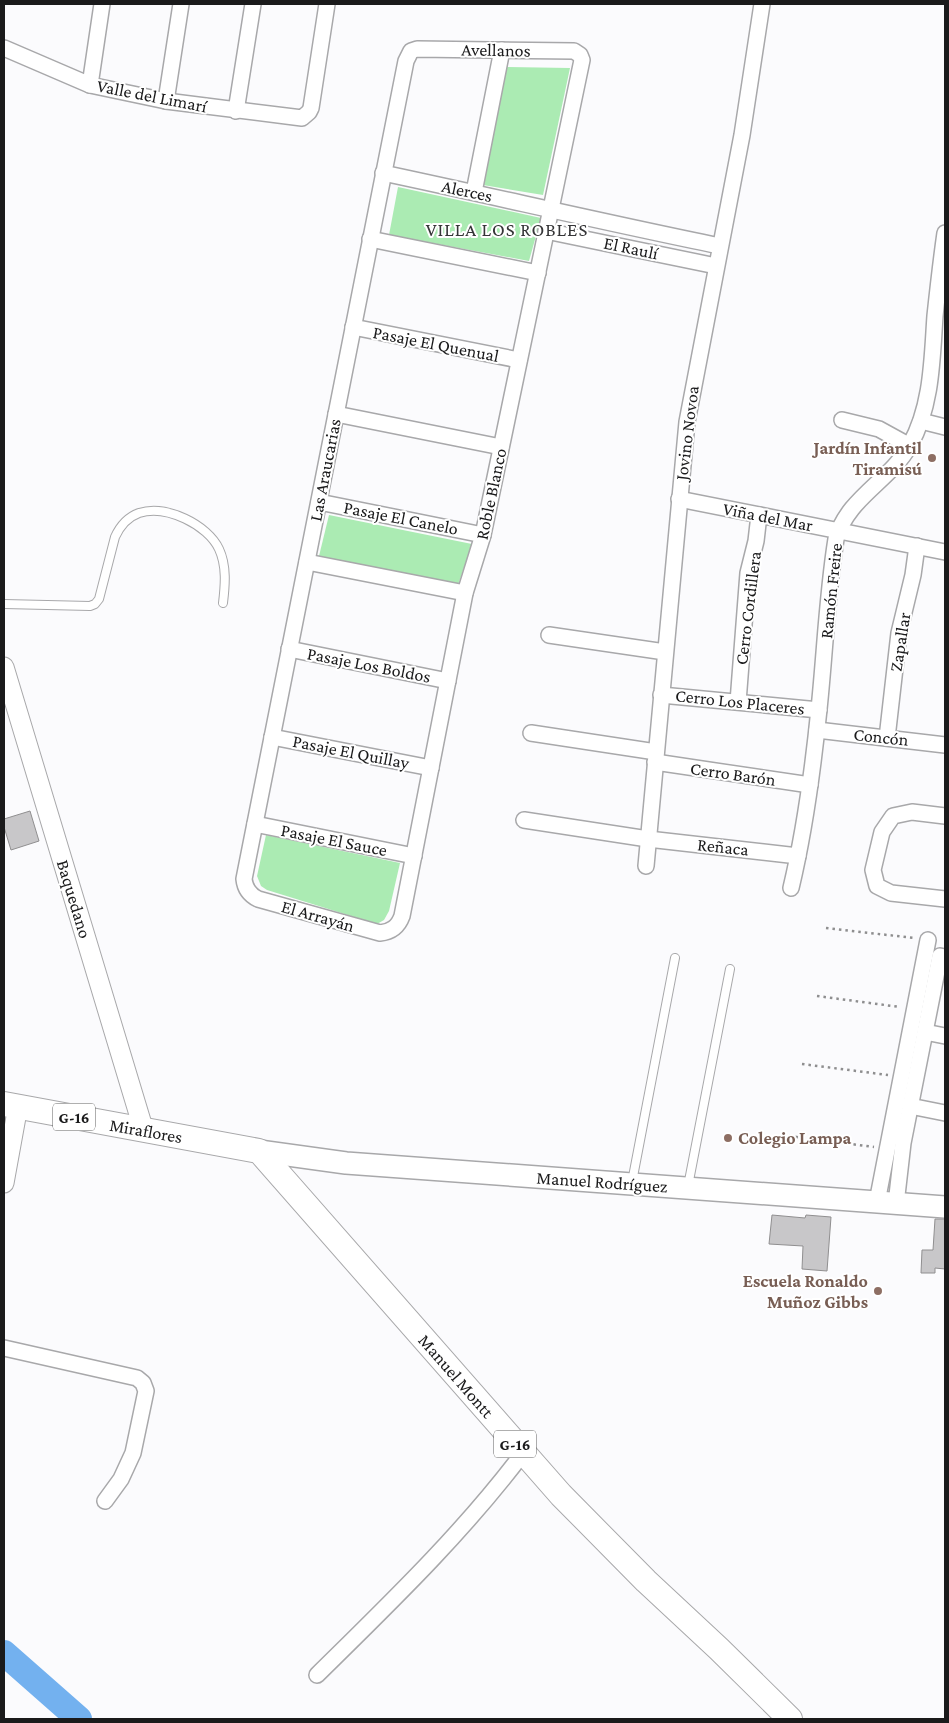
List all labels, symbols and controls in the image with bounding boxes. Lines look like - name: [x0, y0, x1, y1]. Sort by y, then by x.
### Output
- street label: Avellanos: [461, 39, 531, 61]
- street label: Valle del Limarí: [95, 76, 210, 117]
- street label: Alerces: [440, 176, 494, 206]
- district label: VILLA LOS ROBLES: [426, 219, 588, 240]
- street label: El Raulí: [602, 232, 661, 264]
- street label: Pasaje El Quenual: [371, 322, 501, 367]
- street label: Jovino Novoa: [671, 385, 703, 483]
- street label: Las Araucarias: [305, 417, 345, 523]
- place label: Jardín Infantil Tiramisú: [812, 438, 923, 479]
- street label: Roble Blanco: [472, 446, 510, 541]
- marker: Jardín Infantil Tiramisú: [926, 452, 938, 464]
- street label: Pasaje El Canelo: [342, 497, 460, 540]
- street label: Viña del Mar: [721, 498, 815, 536]
- street label: Ramón Freire: [816, 542, 846, 640]
- street label: Cerro Cordillera: [731, 550, 765, 666]
- street label: Zapallar: [885, 610, 915, 673]
- street label: Pasaje Los Boldos: [305, 643, 432, 688]
- street label: Cerro Los Placeres: [674, 685, 806, 719]
- street label: Concón: [853, 724, 910, 750]
- street label: Pasaje El Quillay: [291, 731, 412, 774]
- street label: Cerro Barón: [689, 758, 777, 790]
- street label: Pasaje El Sauce: [279, 820, 389, 861]
- street label: Reñaca: [696, 834, 750, 860]
- street label: Baquedano: [53, 857, 95, 941]
- street label: El Arrayán: [279, 896, 357, 936]
- road number: G-16: [53, 1104, 95, 1130]
- street label: Miraflores: [108, 1115, 184, 1147]
- place label: Colegio Lampa: [738, 1128, 852, 1148]
- marker: Colegio Lampa: [722, 1132, 734, 1144]
- street label: Manuel Rodríguez: [536, 1167, 669, 1197]
- place label: Escuela Ronaldo Muñoz Gibbs: [743, 1271, 868, 1312]
- marker: Escuela Ronaldo Muñoz Gibbs: [872, 1285, 884, 1297]
- street label: Manuel Montt: [414, 1330, 498, 1423]
- road number: G-16: [494, 1430, 536, 1458]

